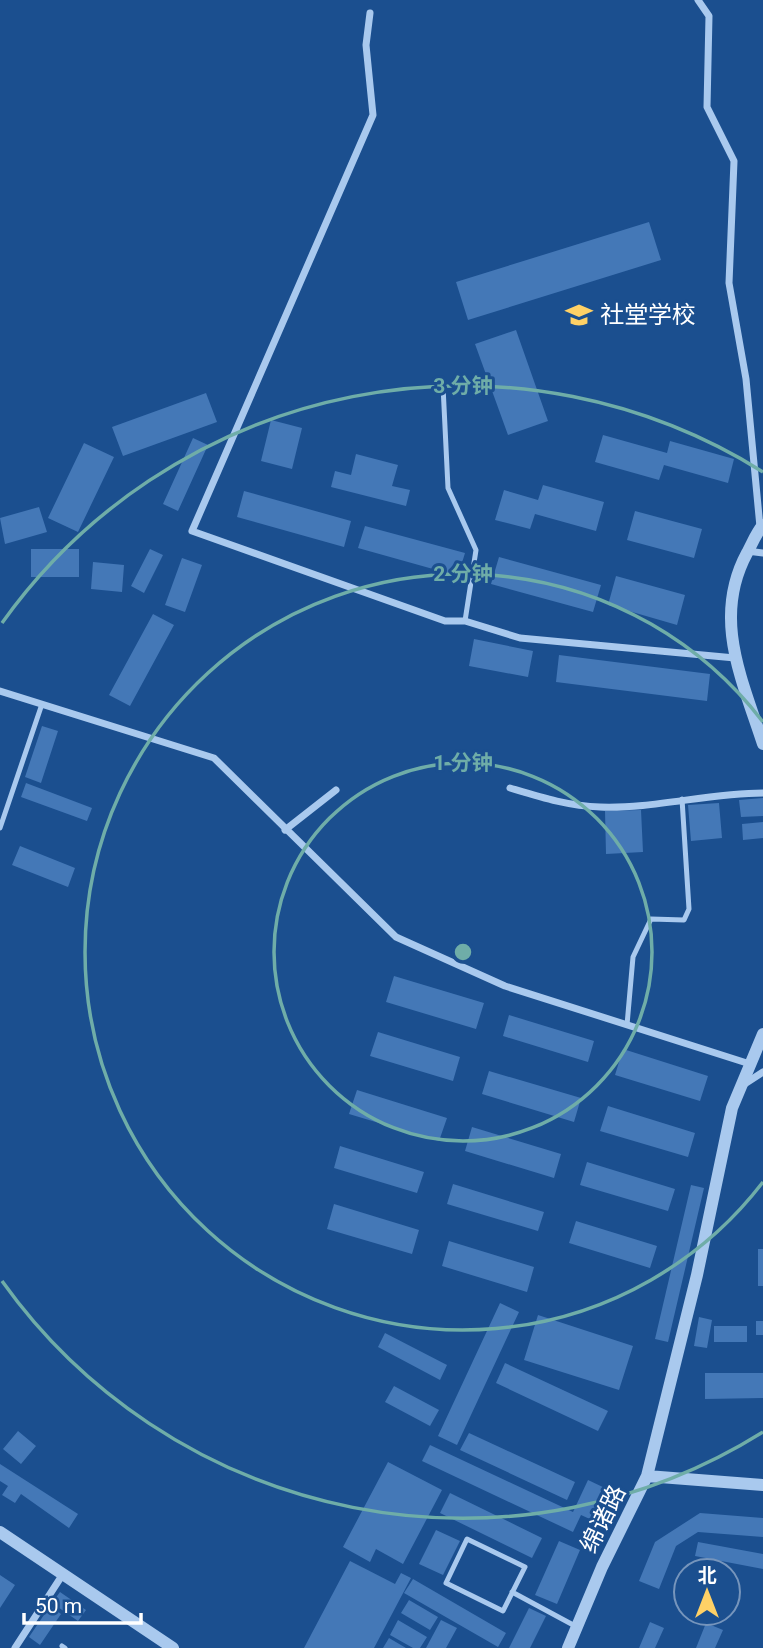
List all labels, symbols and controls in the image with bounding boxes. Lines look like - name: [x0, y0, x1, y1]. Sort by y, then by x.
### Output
- school or university icon: 社堂学校: [564, 300, 594, 330]
- place label: 社堂学校: [600, 301, 696, 329]
- text: 3 分钟: [433, 374, 493, 398]
- text: 2 分钟: [433, 562, 493, 586]
- text: 1 分钟: [433, 751, 493, 775]
- centre of rings: [451, 940, 475, 964]
- street label: 绵诸路: [575, 1481, 631, 1557]
- north arrow: [672, 1557, 742, 1627]
- text: 北: [697, 1564, 717, 1587]
- scale bar: [24, 1582, 142, 1626]
- text: 50 m: [35, 1594, 82, 1618]

